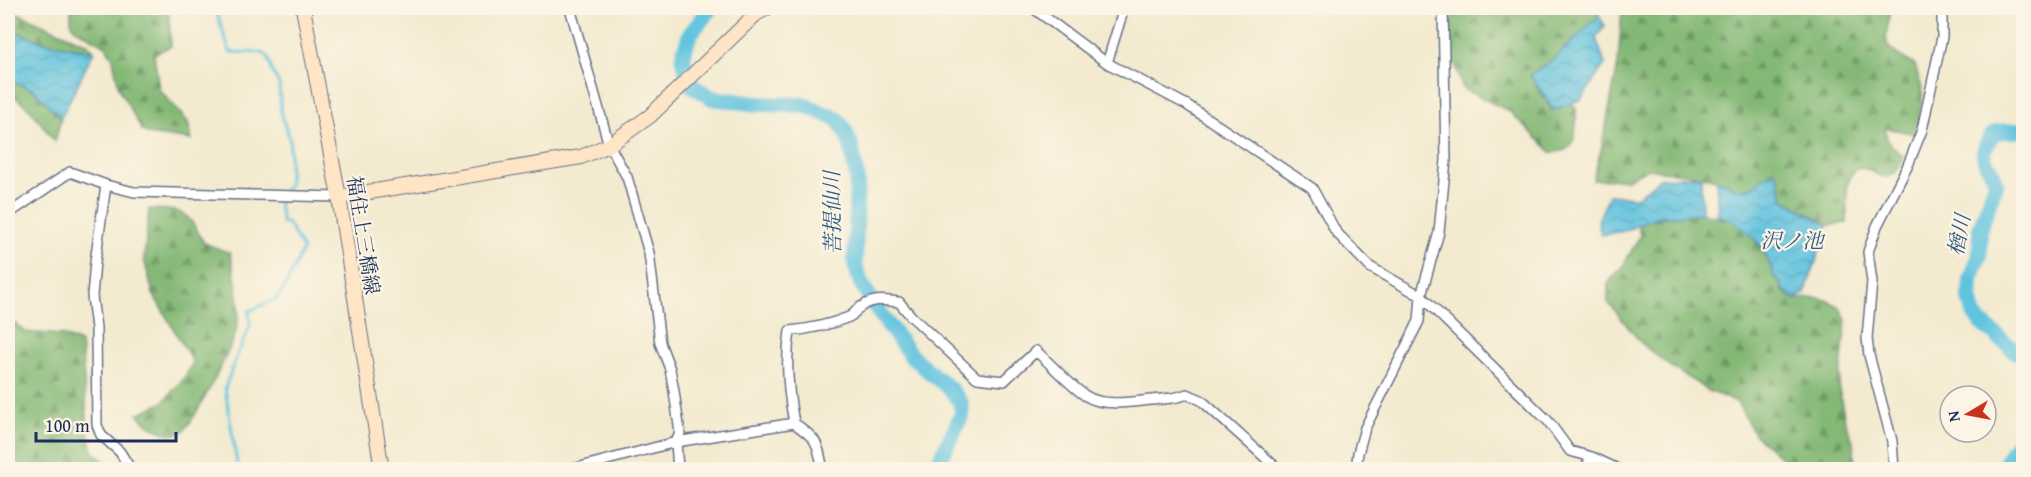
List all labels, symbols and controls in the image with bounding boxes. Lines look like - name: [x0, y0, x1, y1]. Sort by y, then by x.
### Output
- water label: 菩提仙川: [816, 169, 848, 255]
- street label: 福住上三橋線: [340, 173, 388, 297]
- water label: 楢川: [1940, 209, 1979, 259]
- water label: 沢ノ池: [1761, 225, 1825, 256]
- north arrow: [1938, 384, 1998, 444]
- scale bar: [36, 405, 176, 443]
- text: N: [1940, 409, 1966, 424]
- text: 100 m: [45, 412, 90, 439]

